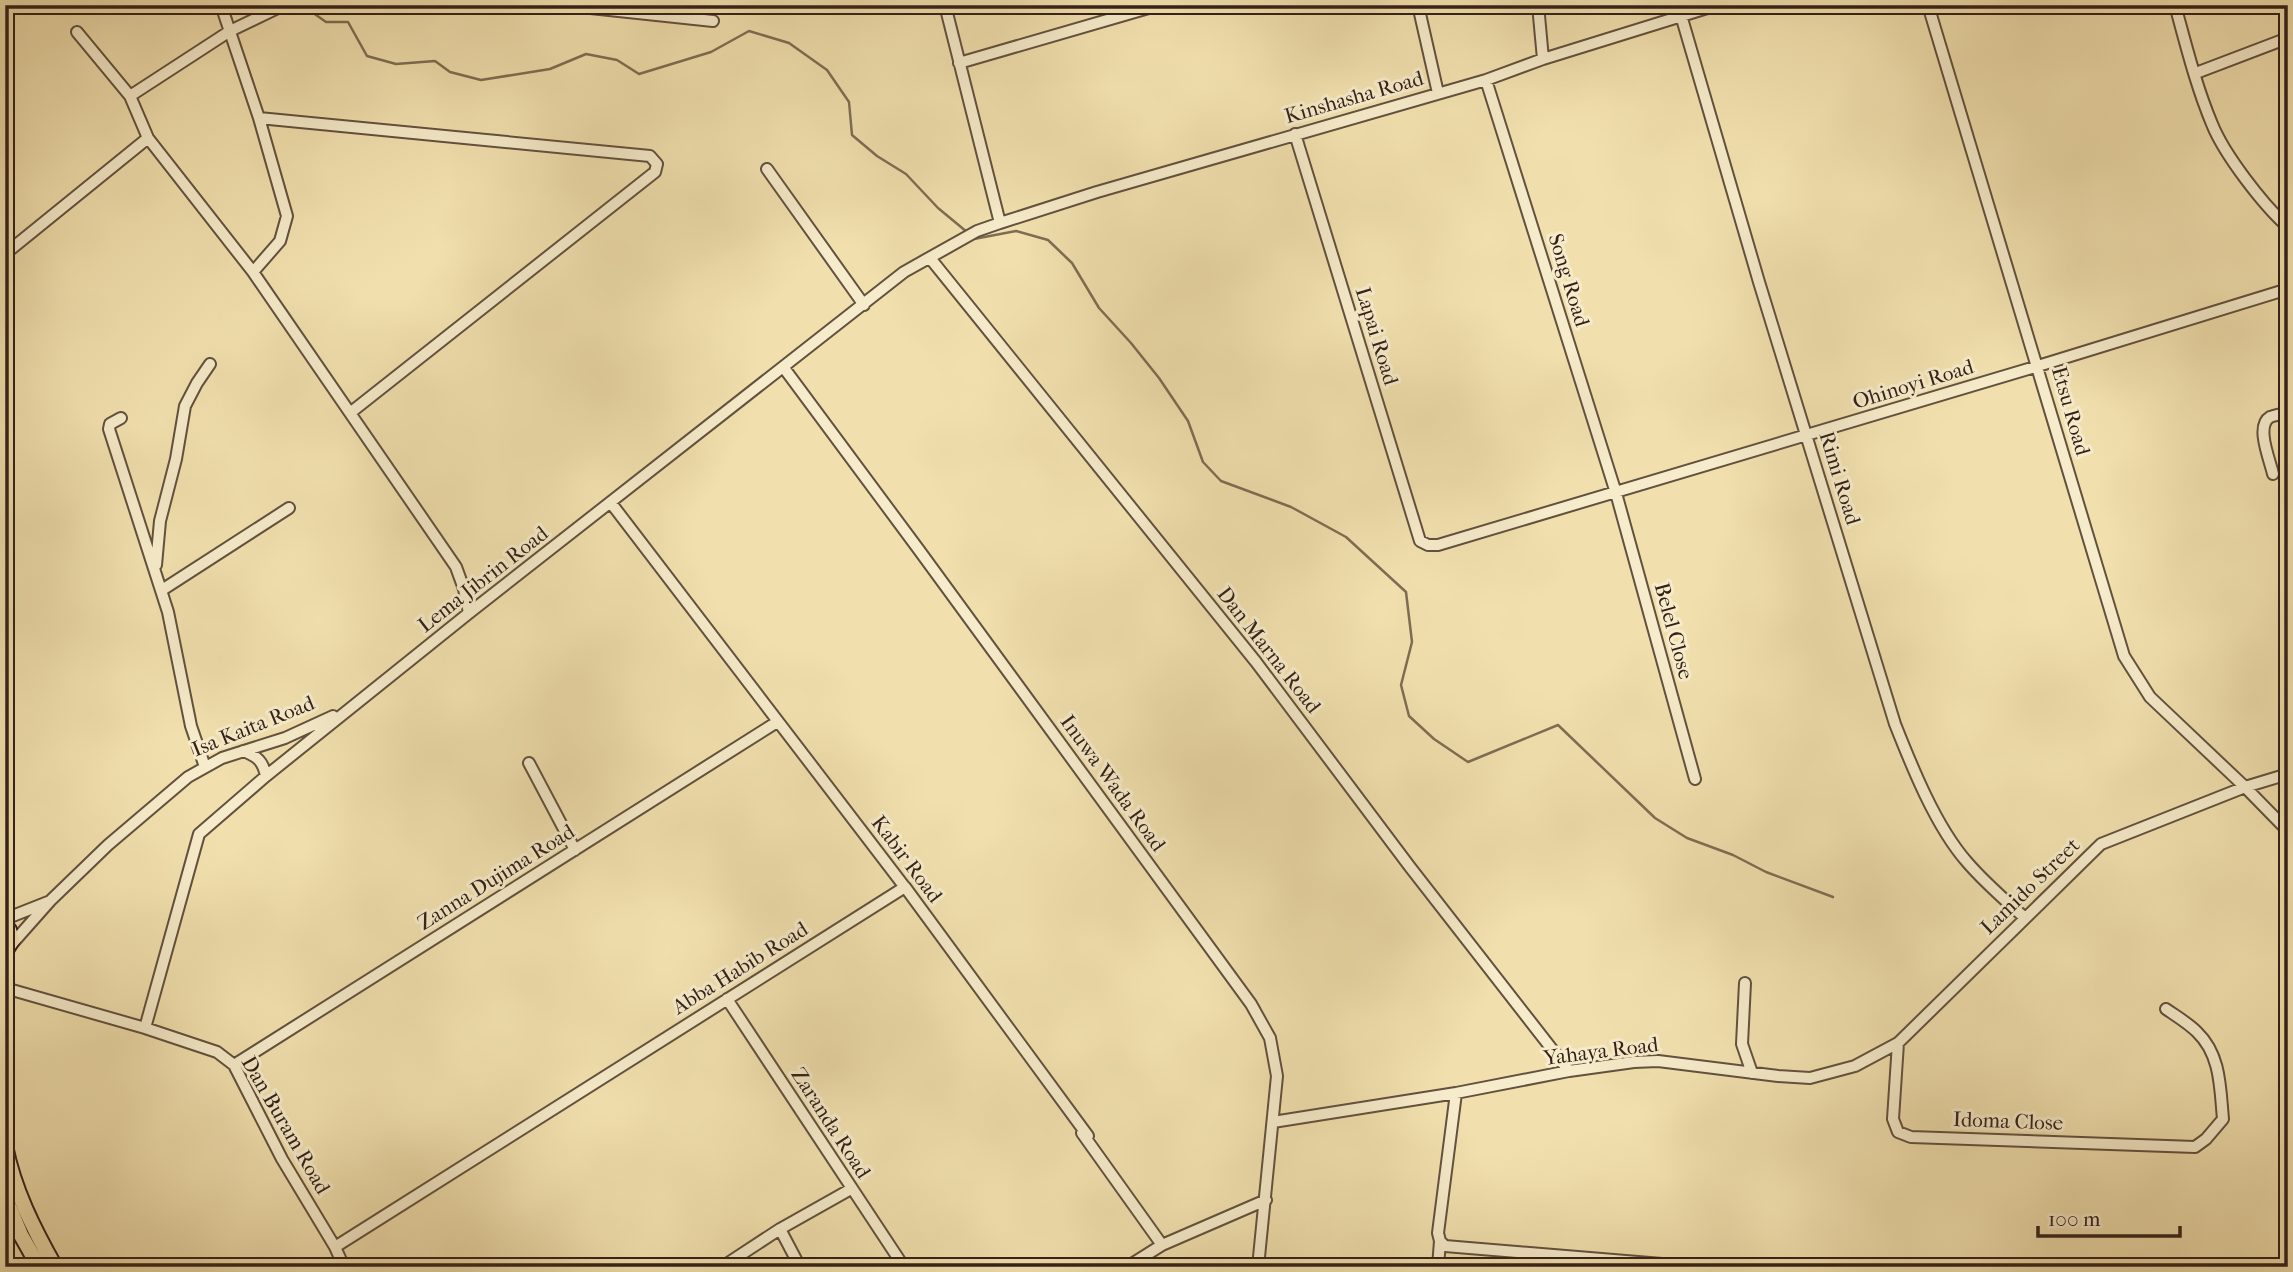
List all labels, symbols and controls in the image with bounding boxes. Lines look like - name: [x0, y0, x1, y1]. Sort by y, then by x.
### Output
- street label: Kinshasha Road: [1282, 66, 1427, 128]
- street label: Song Road: [1543, 231, 1595, 330]
- street label: Lapai Road: [1351, 284, 1403, 388]
- street label: Ohinoyi Road: [1850, 354, 1977, 414]
- street label: Etsu Road: [2047, 364, 2095, 459]
- street label: Rimi Road: [1814, 428, 1866, 528]
- street label: Lema Jibrin Road: [413, 521, 553, 637]
- street label: Belel Close: [1650, 580, 1698, 682]
- street label: Dan Marna Road: [1212, 582, 1326, 718]
- street label: Isa Kaita Road: [188, 690, 318, 761]
- street label: Inuwa Wada Road: [1055, 710, 1171, 856]
- street label: Kabir Road: [867, 811, 948, 908]
- street label: Zanna Dujima Road: [413, 819, 579, 935]
- street label: Lamido Street: [1976, 833, 2085, 939]
- street label: Abba Habib Road: [667, 916, 813, 1020]
- street label: Yahaya Road: [1541, 1032, 1660, 1070]
- street label: Dan Buram Road: [237, 1052, 336, 1199]
- street label: Zaranda Road: [786, 1063, 876, 1183]
- street label: Idoma Close: [1953, 1107, 2063, 1135]
- scale bar: [2038, 1195, 2179, 1239]
- text: 100 m: [2048, 1207, 2101, 1231]

